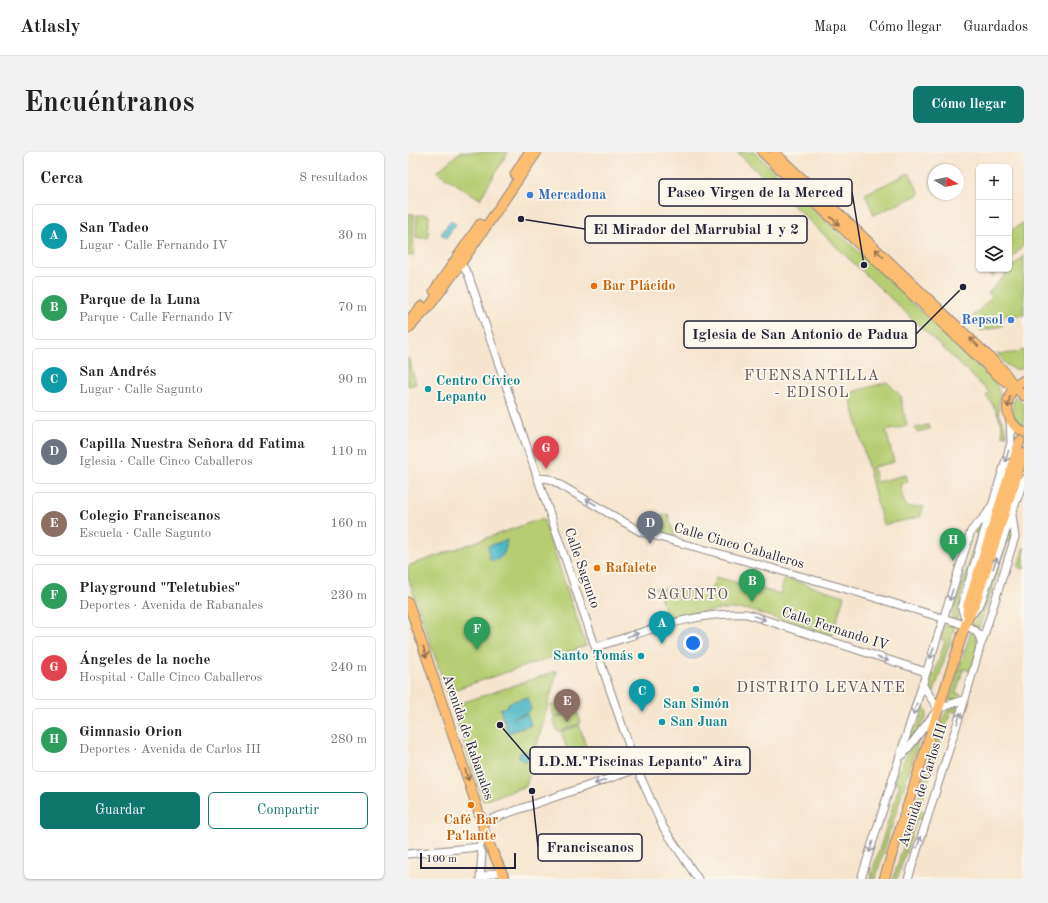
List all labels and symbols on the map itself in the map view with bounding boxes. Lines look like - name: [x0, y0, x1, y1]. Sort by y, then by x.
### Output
- north arrow: [928, 164, 964, 200]
- callout: Paseo Virgen de la Merced: [659, 179, 852, 206]
- text: Paseo Virgen de la Merced: [666, 186, 844, 201]
- place label: Mercadona: [538, 188, 606, 202]
- marker: Mercadona: [525, 190, 535, 200]
- callout: El Mirador del Marrubial 1 y 2: [585, 216, 807, 243]
- one-way arrow: [830, 217, 840, 226]
- text: El Mirador del Marrubial 1 y 2: [593, 223, 799, 238]
- one-way arrow: [874, 248, 884, 258]
- place label: Bar Plácido: [602, 279, 676, 293]
- marker: Bar Plácido: [589, 281, 599, 291]
- place label: Repsol: [961, 313, 1003, 327]
- marker: Repsol: [1006, 315, 1016, 325]
- callout: Iglesia de San Antonio de Padua: [684, 321, 916, 348]
- text: Iglesia de San Antonio de Padua: [692, 328, 908, 343]
- one-way arrow: [968, 338, 979, 347]
- district label: FUENSANTILLA - EDISOL: [744, 369, 880, 401]
- place label: Centro Cívico Lepanto: [436, 374, 520, 404]
- marker: Centro Cívico Lepanto: [423, 384, 433, 394]
- one-way arrow: [1004, 395, 1012, 408]
- pin: G: [533, 436, 559, 469]
- one-way arrow: [1003, 449, 1010, 462]
- one-way arrow: [585, 498, 597, 506]
- pin: D: [637, 511, 663, 544]
- street label: Calle Cinco Caballeros: [672, 521, 806, 571]
- street label: Calle Sagunto: [562, 526, 602, 610]
- pin: H: [940, 528, 966, 561]
- one-way arrow: [992, 557, 999, 570]
- place label: Rafalete: [605, 561, 657, 575]
- marker: Rafalete: [592, 563, 602, 573]
- pin: B: [739, 569, 765, 602]
- district label: SAGUNTO: [647, 588, 729, 603]
- one-way arrow: [947, 588, 954, 601]
- street label: Calle Fernando IV: [780, 605, 890, 653]
- pin: A: [649, 611, 675, 644]
- one-way arrow: [753, 615, 766, 622]
- pin: F: [464, 617, 490, 650]
- one-way arrow: [627, 631, 640, 638]
- your location: [683, 633, 703, 653]
- one-way arrow: [422, 646, 429, 659]
- one-way arrow: [928, 646, 936, 658]
- place label: Santo Tomás: [553, 649, 633, 663]
- marker: Santo Tomás: [636, 651, 646, 661]
- one-way arrow: [877, 656, 890, 663]
- street label: Avenida de Rabanales: [440, 672, 496, 802]
- pin: C: [629, 679, 655, 712]
- district label: DISTRITO LEVANTE: [736, 681, 906, 696]
- marker: San Simón: [691, 684, 701, 694]
- pin: E: [554, 689, 580, 722]
- place label: San Simón: [663, 697, 729, 711]
- one-way arrow: [910, 703, 918, 715]
- one-way arrow: [956, 712, 963, 725]
- place label: San Juan: [670, 715, 728, 729]
- marker: San Juan: [657, 717, 667, 727]
- street label: Avenida de Carlos III: [896, 721, 950, 849]
- callout: I.D.M."Piscinas Lepanto" Aira: [530, 747, 750, 774]
- text: I.D.M."Piscinas Lepanto" Aira: [538, 755, 742, 770]
- one-way arrow: [463, 769, 471, 781]
- one-way arrow: [595, 778, 607, 786]
- marker: Café Bar Pa'lante: [466, 800, 476, 810]
- place label: Café Bar Pa'lante: [444, 813, 498, 843]
- callout: Franciscanos: [538, 834, 642, 861]
- one-way arrow: [916, 835, 923, 848]
- one-way arrow: [867, 840, 874, 853]
- text: Franciscanos: [546, 841, 634, 856]
- scale bar: [420, 851, 516, 870]

